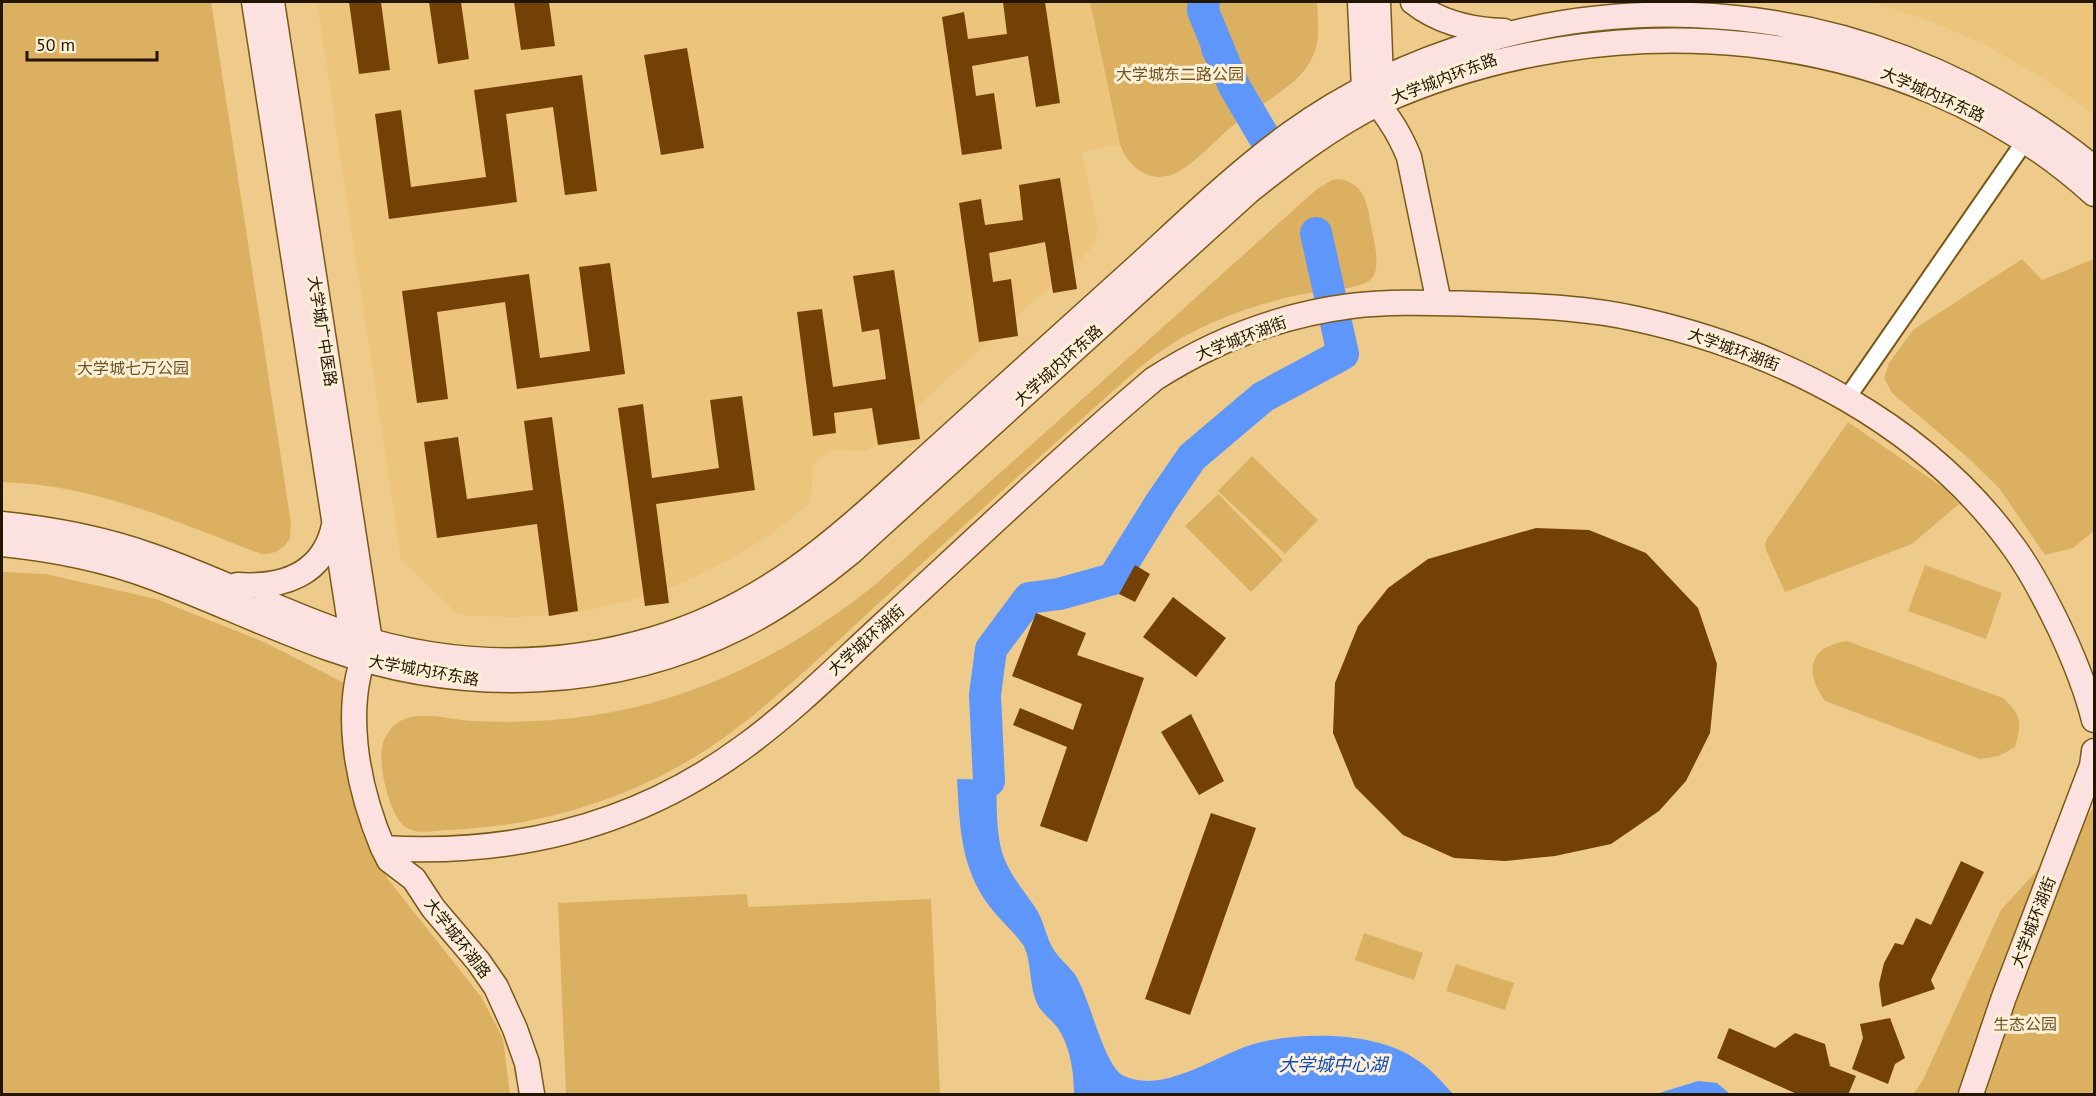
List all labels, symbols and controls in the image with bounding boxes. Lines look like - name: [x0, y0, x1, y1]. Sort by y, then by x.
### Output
- scale bar: [27, 24, 158, 62]
- text: 50 m: [36, 33, 75, 56]
- street label: 大学城内环东路: [1388, 49, 1500, 107]
- street label: 大学城内环东路: [1878, 62, 1988, 126]
- park label: 大学城东二路公园: [1116, 64, 1244, 84]
- street label: 大学城广中医路: [304, 274, 342, 388]
- street label: 大学城环湖街: [1193, 311, 1289, 365]
- street label: 大学城内环东路: [1010, 320, 1106, 410]
- street label: 大学城环湖街: [1685, 323, 1783, 375]
- park label: 大学城七万公园: [77, 358, 189, 378]
- street label: 大学城环湖街: [824, 600, 908, 680]
- street label: 大学城内环东路: [367, 650, 481, 690]
- street label: 大学城环湖街: [2006, 874, 2060, 970]
- street label: 大学城环湖路: [421, 894, 495, 982]
- park label: 生态公园: [1993, 1014, 2057, 1034]
- water label: 大学城中心湖: [1279, 1053, 1390, 1076]

